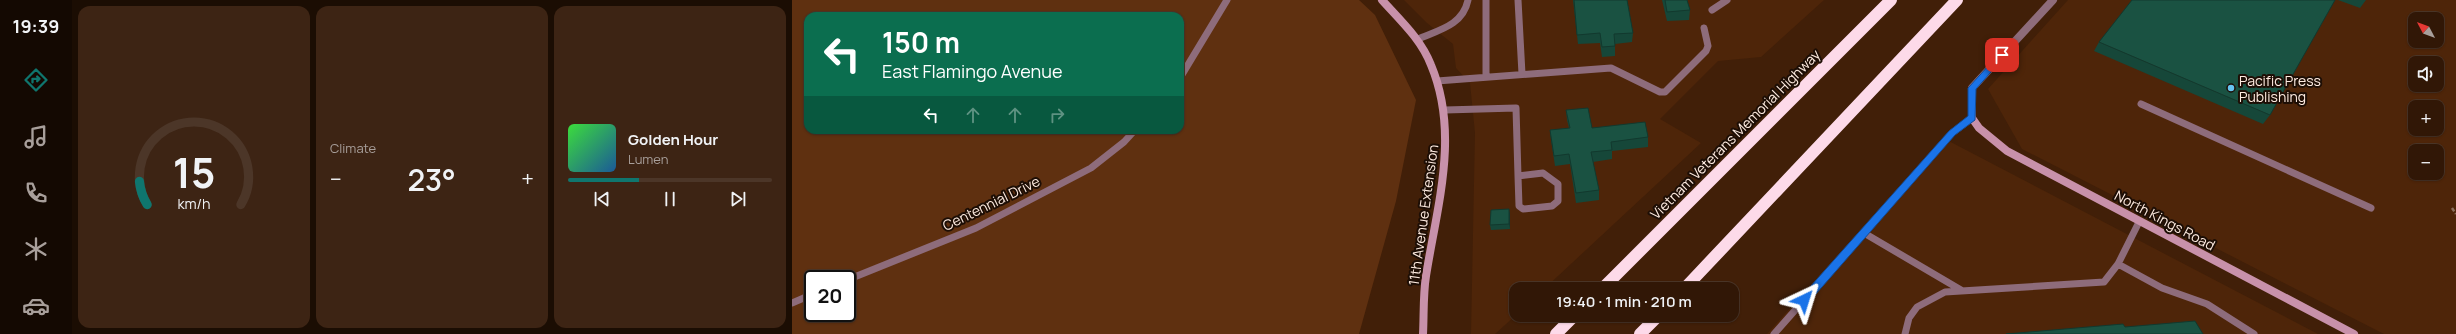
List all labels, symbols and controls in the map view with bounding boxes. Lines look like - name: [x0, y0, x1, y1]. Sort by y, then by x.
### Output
- north arrow: [2408, 12, 2444, 48]
- map controls: [2408, 12, 2444, 180]
- text: 19:39: [13, 14, 59, 38]
- text: 150 m: [882, 23, 960, 61]
- icon: left: [816, 28, 868, 80]
- pin: [1985, 38, 2019, 72]
- icon: arrive: [1991, 44, 2013, 66]
- street label: Vietnam Veterans Memorial Highway: [1646, 45, 1824, 223]
- button: sound: [2408, 56, 2444, 92]
- text: East Flamingo Avenue: [882, 59, 1062, 83]
- icon: directions: [22, 66, 50, 94]
- place label: Pacific Press Publishing: [2239, 71, 2321, 106]
- marker: Pacific Press Publishing: [2226, 83, 2236, 93]
- button: +: [2408, 100, 2444, 136]
- icon: left: [920, 104, 942, 126]
- icon: ahead: [962, 104, 984, 126]
- icon: ahead: [1004, 104, 1026, 126]
- icon: right: [1046, 104, 1068, 126]
- icon: music: [22, 123, 50, 151]
- text: Golden Hour: [628, 129, 718, 150]
- text: Climate: [330, 139, 376, 157]
- street label: 11th Avenue Extension: [1404, 143, 1442, 287]
- text: 15: [173, 144, 215, 200]
- button: −: [2408, 144, 2444, 180]
- text: Lumen: [628, 150, 668, 168]
- text: 23°: [407, 159, 456, 200]
- text: −: [330, 164, 342, 194]
- text: +: [521, 164, 534, 194]
- street label: Centennial Drive: [939, 171, 1043, 235]
- icon: phone: [22, 179, 50, 207]
- street label: North Kings Road: [2111, 186, 2219, 254]
- icon: previous: [591, 188, 613, 210]
- icon: pause: [659, 188, 681, 210]
- icon: next: [727, 188, 749, 210]
- text: km/h: [177, 194, 211, 213]
- icon: climate: [22, 235, 50, 263]
- speed limit sign: 20: [804, 270, 856, 322]
- position arrow: [1783, 279, 1825, 321]
- text: 19:40 · 1 min · 210 m: [1556, 291, 1692, 312]
- icon: car: [22, 292, 50, 320]

